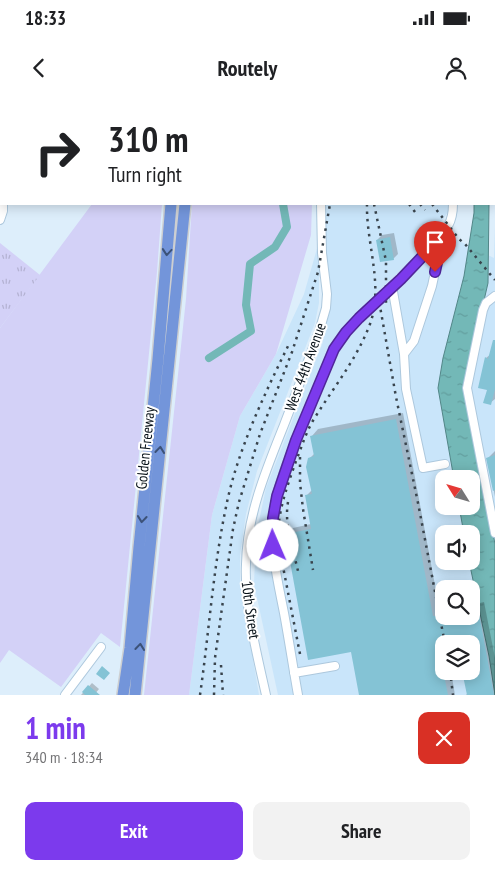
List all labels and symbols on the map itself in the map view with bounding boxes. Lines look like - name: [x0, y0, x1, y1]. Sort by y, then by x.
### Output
- pin: [414, 221, 456, 272]
- one-way arrow: [162, 249, 173, 257]
- street label: West 44th Avenue: [280, 320, 330, 414]
- street label: Golden Freeway: [131, 406, 159, 490]
- one-way arrow: [154, 446, 165, 454]
- north arrow: [435, 470, 480, 515]
- one-way arrow: [137, 515, 148, 523]
- position arrow: [246, 519, 298, 571]
- street label: 10th Street: [238, 580, 264, 640]
- one-way arrow: [134, 642, 145, 650]

